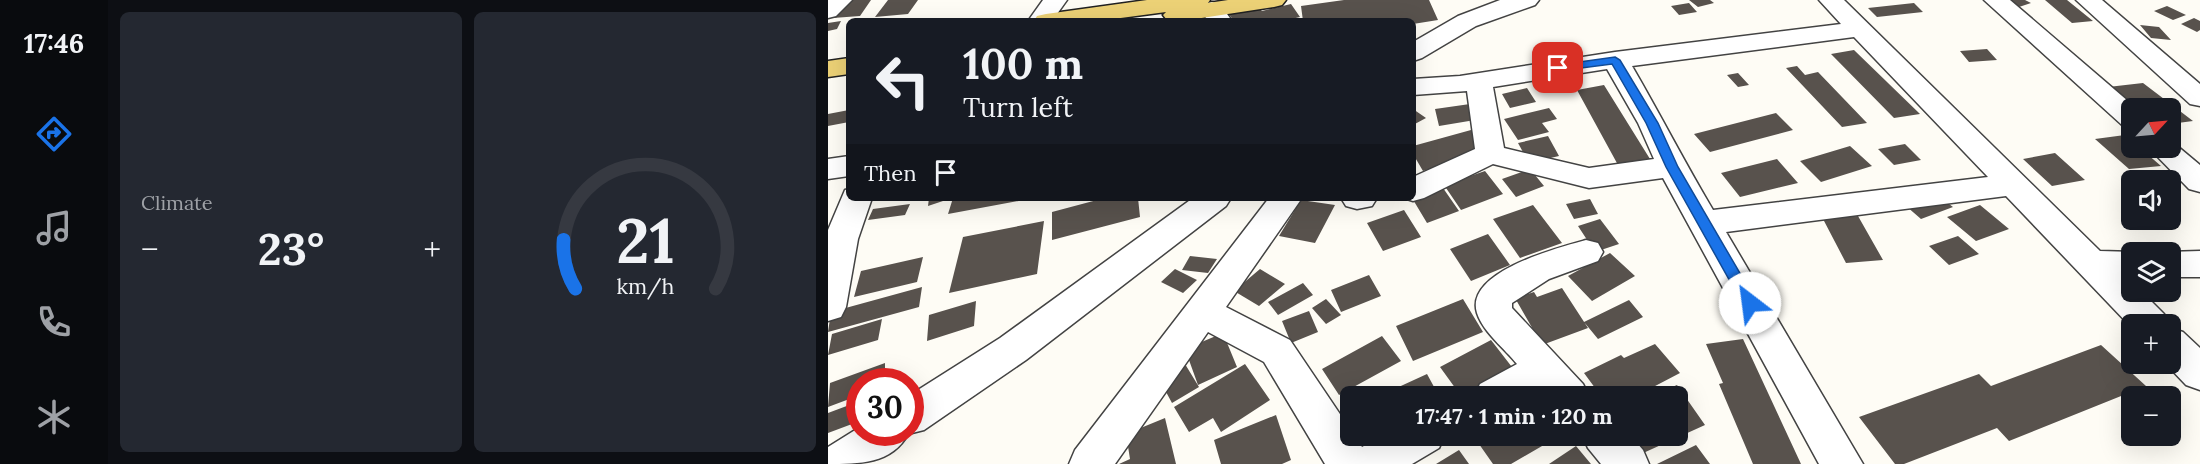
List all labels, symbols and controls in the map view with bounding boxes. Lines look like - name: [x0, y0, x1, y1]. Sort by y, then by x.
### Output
- text: 17:46: [24, 26, 84, 60]
- text: 100 m: [963, 37, 1083, 91]
- icon: left: [864, 42, 942, 120]
- pin: [1532, 42, 1583, 93]
- icon: arrive: [1541, 51, 1574, 84]
- text: Turn left: [963, 90, 1073, 124]
- north arrow: [2121, 98, 2181, 158]
- map controls: [2121, 98, 2181, 446]
- icon: directions: [33, 113, 75, 155]
- icon: arrive: [929, 156, 962, 189]
- text: Then: [864, 159, 917, 187]
- button: sound: [2121, 170, 2181, 230]
- text: Climate: [141, 190, 213, 215]
- text: 21: [616, 200, 674, 280]
- icon: music: [33, 207, 75, 249]
- text: 23°: [258, 220, 324, 277]
- text: −: [141, 228, 159, 270]
- text: +: [423, 228, 441, 270]
- button: layers: [2121, 242, 2181, 302]
- position arrow: [1718, 271, 1782, 335]
- text: km/h: [616, 272, 674, 300]
- icon: phone: [33, 301, 75, 343]
- button: +: [2121, 314, 2181, 374]
- speed limit sign: 30: [846, 368, 924, 446]
- button: −: [2121, 386, 2181, 446]
- icon: climate: [33, 396, 75, 438]
- text: 17:47 · 1 min · 120 m: [1415, 402, 1613, 430]

